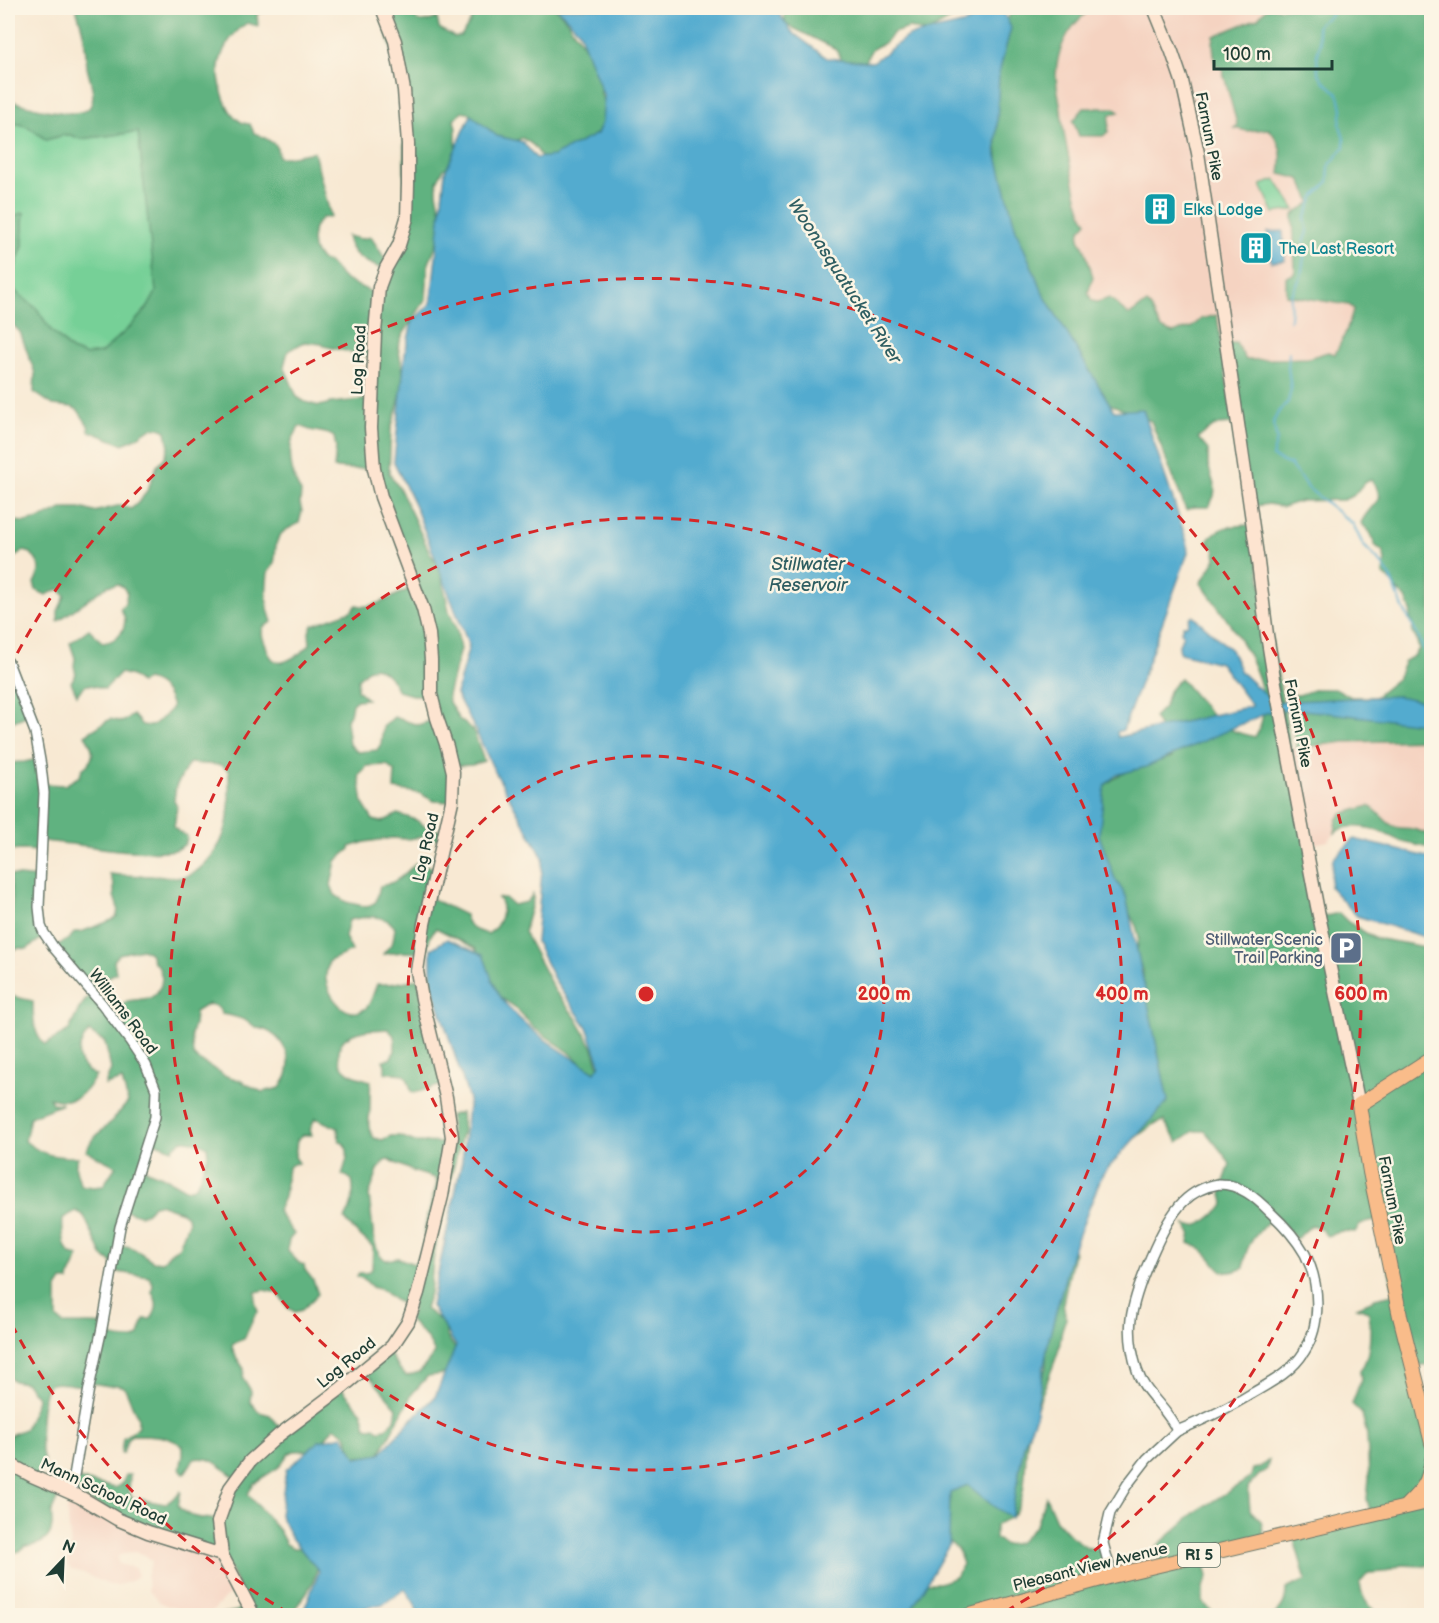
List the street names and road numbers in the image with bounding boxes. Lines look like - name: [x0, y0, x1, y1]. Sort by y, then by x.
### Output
- street label: Farnum Pike: [1191, 90, 1227, 183]
- street label: Log Road: [348, 325, 371, 396]
- street label: Farnum Pike: [1280, 677, 1316, 770]
- street label: Log Road: [409, 811, 444, 884]
- street label: Williams Road: [85, 966, 161, 1058]
- street label: Farnum Pike: [1374, 1154, 1410, 1247]
- street label: Log Road: [314, 1334, 380, 1393]
- street label: Mann School Road: [37, 1455, 169, 1530]
- street label: Pleasant View Avenue: [1011, 1539, 1170, 1596]
- road number: RI 5: [1178, 1543, 1220, 1567]

